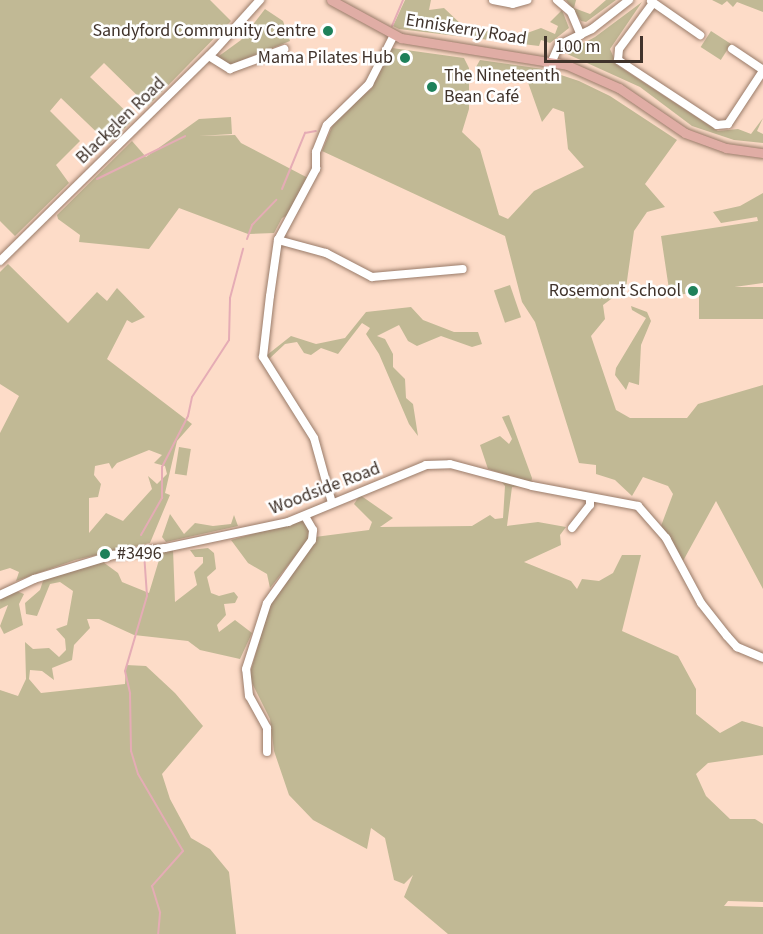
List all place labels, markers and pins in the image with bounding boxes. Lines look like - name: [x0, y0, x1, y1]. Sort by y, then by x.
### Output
- place label: Sandyford Community Centre: [92, 20, 316, 42]
- marker: Sandyford Community Centre: [321, 24, 335, 38]
- place label: Mama Pilates Hub: [258, 47, 393, 69]
- marker: Mama Pilates Hub: [398, 51, 412, 65]
- place label: The Nineteenth Bean Café: [444, 66, 560, 109]
- marker: The Nineteenth Bean Café: [425, 80, 439, 94]
- place label: Rosemont School: [549, 280, 681, 302]
- marker: Rosemont School: [686, 284, 700, 298]
- place label: #3496: [117, 543, 162, 565]
- marker: #3496: [98, 547, 112, 561]

